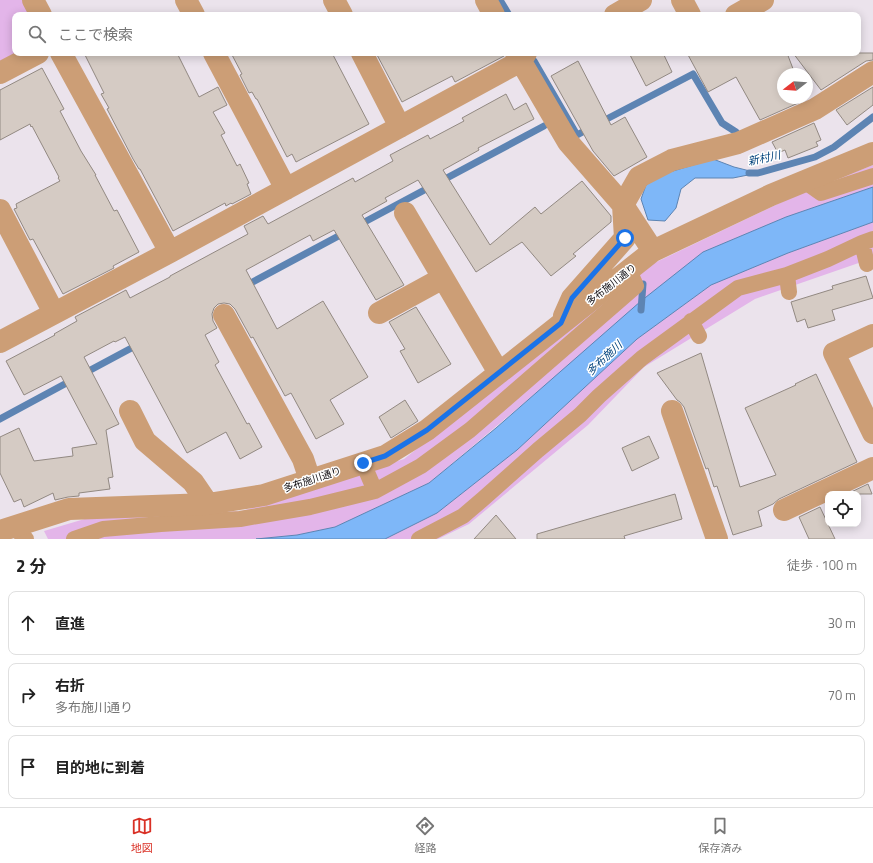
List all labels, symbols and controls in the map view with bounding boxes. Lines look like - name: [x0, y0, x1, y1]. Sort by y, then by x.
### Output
- search box: [12, 12, 861, 56]
- icon: search: [26, 23, 48, 45]
- text: ここで検索: [58, 23, 133, 46]
- north arrow: [777, 68, 813, 104]
- water label: 新村川: [746, 147, 783, 169]
- route start: [616, 229, 634, 247]
- street label: 多布施川通り: [583, 260, 640, 309]
- water label: 多布施川: [582, 336, 626, 379]
- route end: [354, 454, 372, 472]
- street label: 多布施川通り: [281, 463, 343, 496]
- map controls: [825, 491, 861, 527]
- button: locate: [825, 491, 861, 527]
- text: 2 分: [16, 553, 46, 579]
- text: 徒歩 · 100 m: [787, 555, 857, 575]
- icon: ahead: [17, 612, 39, 634]
- text: 直進: [55, 612, 85, 635]
- text: 30 m: [828, 613, 856, 633]
- text: 右折: [55, 674, 85, 697]
- icon: right: [17, 684, 39, 706]
- text: 70 m: [828, 685, 856, 705]
- text: 多布施川通り: [55, 697, 133, 717]
- icon: arrive: [17, 756, 39, 778]
- text: 目的地に到着: [55, 756, 145, 779]
- tab: 地図: [131, 815, 153, 856]
- tab: 経路: [414, 815, 436, 856]
- tab: 保存済み: [698, 815, 742, 856]

